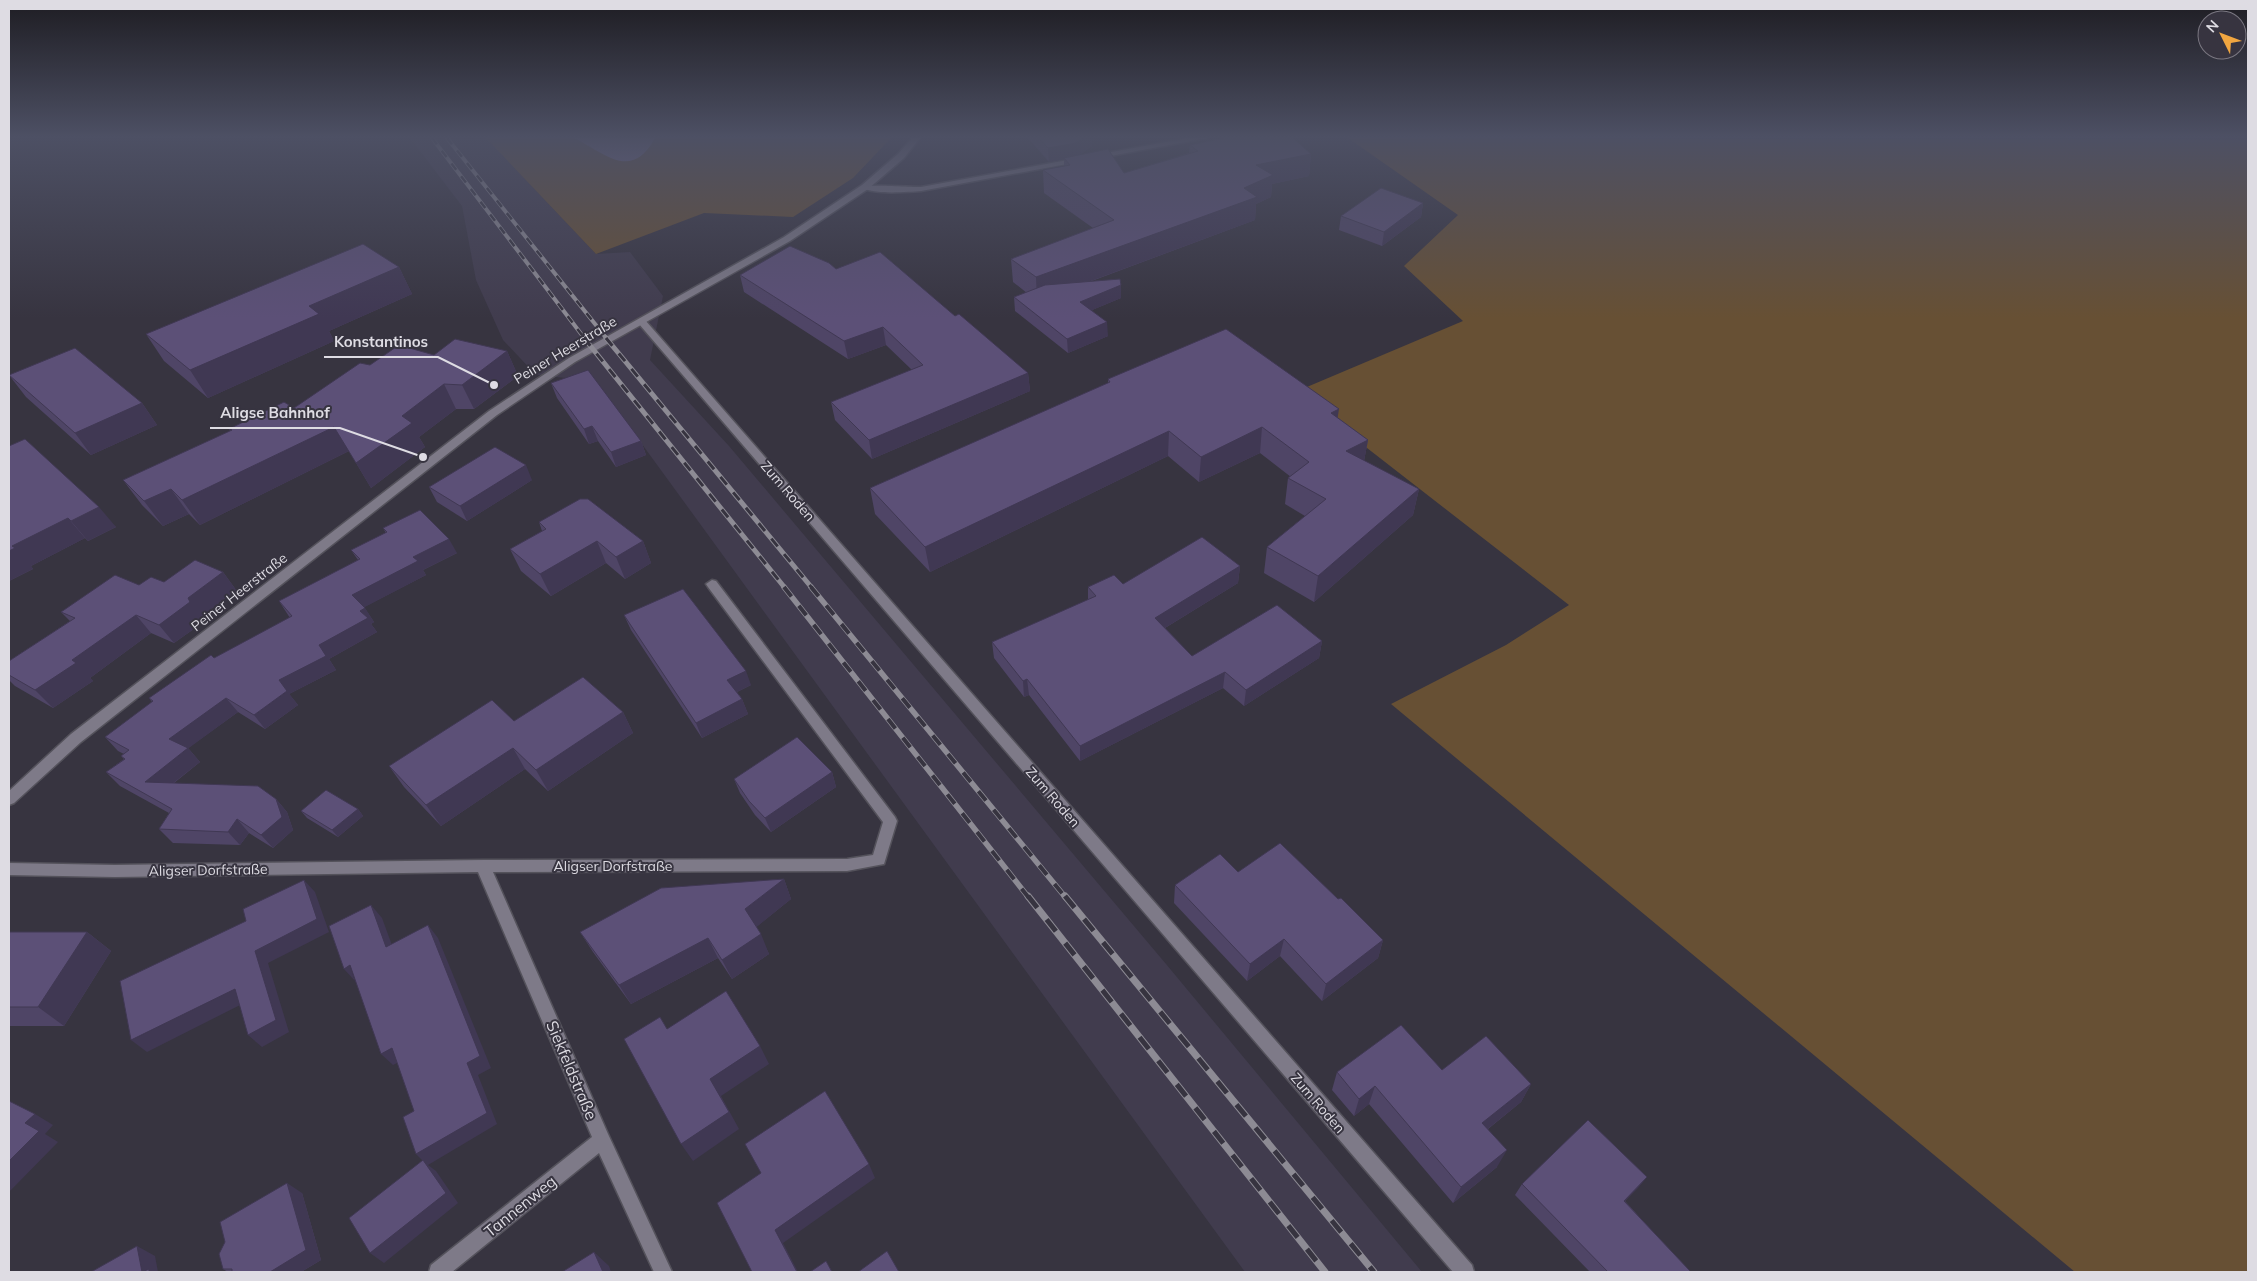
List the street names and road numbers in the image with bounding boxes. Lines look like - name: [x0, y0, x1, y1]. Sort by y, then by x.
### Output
- street label: Peiner Heerstraße: [510, 312, 620, 388]
- street label: Zum Roden: [757, 457, 819, 525]
- street label: Peiner Heerstraße: [187, 549, 291, 635]
- street label: Zum Roden: [1022, 763, 1084, 831]
- street label: Aligser Dorfstraße: [554, 857, 672, 875]
- street label: Aligser Dorfstraße: [148, 860, 268, 880]
- street label: Siekfeldstraße: [542, 1017, 602, 1123]
- street label: Zum Roden: [1287, 1069, 1349, 1137]
- street label: Tannenweg: [480, 1171, 560, 1241]

